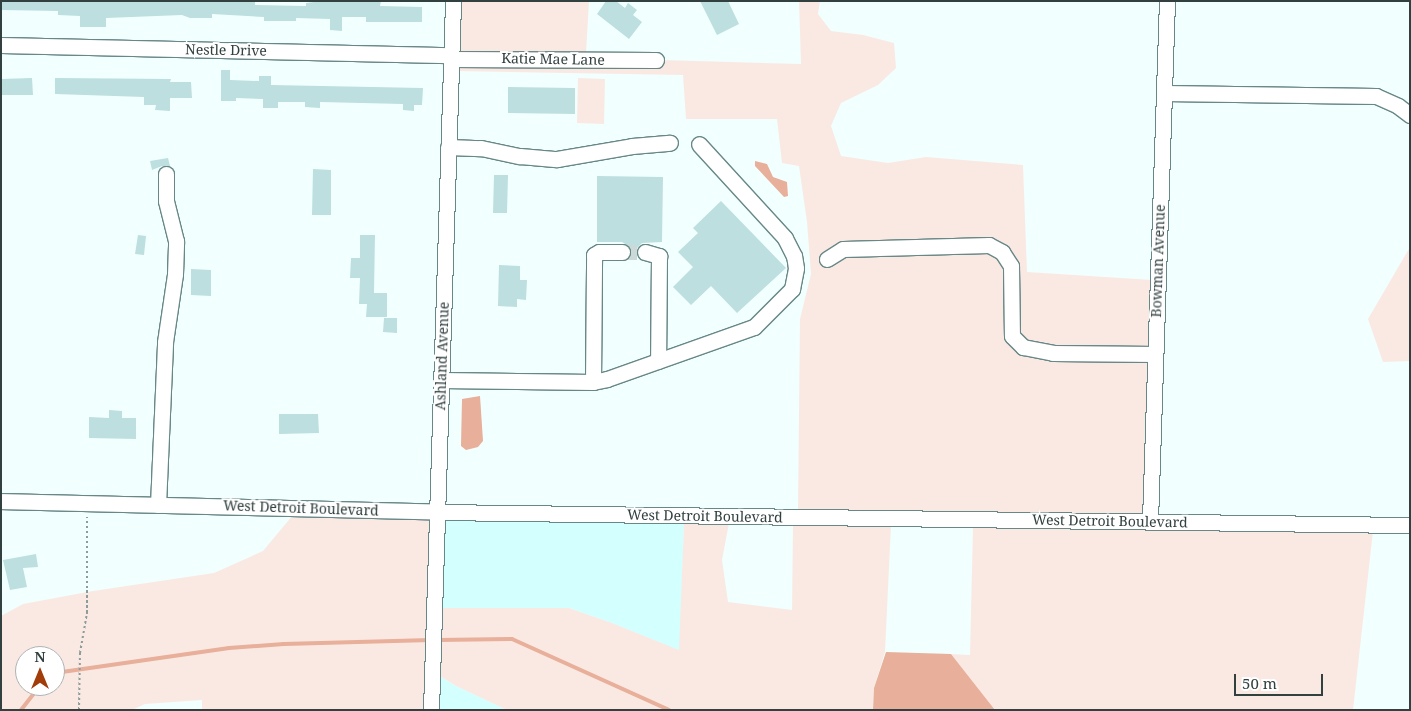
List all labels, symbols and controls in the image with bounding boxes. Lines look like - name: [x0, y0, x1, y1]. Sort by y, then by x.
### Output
- street label: Nestle Drive: [185, 41, 267, 59]
- street label: Katie Mae Lane: [501, 50, 605, 68]
- street label: Bowman Avenue: [1148, 204, 1168, 318]
- street label: Ashland Avenue: [432, 301, 452, 411]
- street label: West Detroit Boulevard: [223, 497, 379, 519]
- street label: West Detroit Boulevard: [627, 506, 783, 526]
- street label: West Detroit Boulevard: [1032, 511, 1188, 531]
- north arrow: [15, 646, 65, 696]
- text: N: [34, 647, 46, 666]
- scale bar: [1236, 664, 1325, 696]
- text: 50 m: [1242, 673, 1277, 693]

